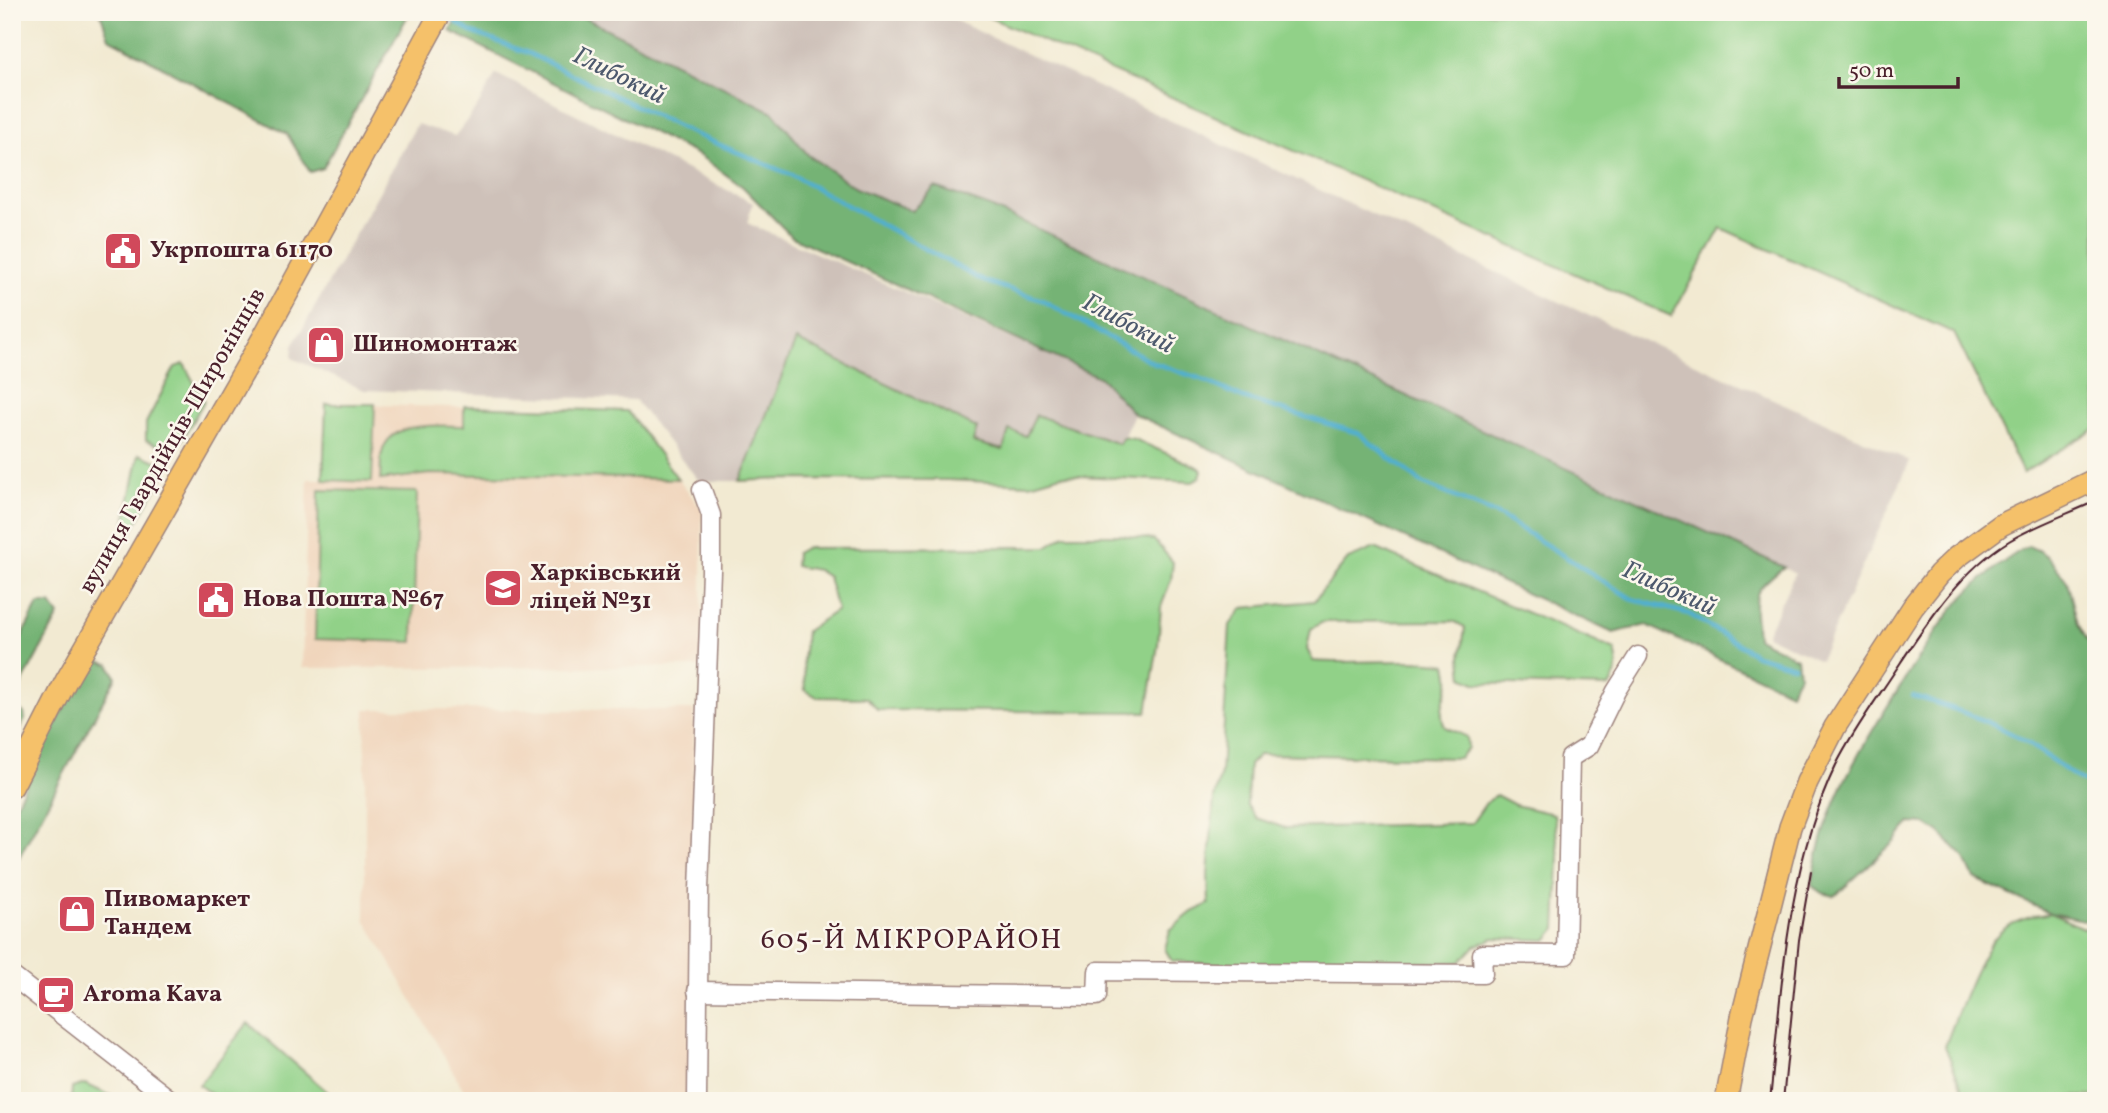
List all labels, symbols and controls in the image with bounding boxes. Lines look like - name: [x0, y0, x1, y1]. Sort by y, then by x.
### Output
- water label: Глибокий: [567, 38, 671, 114]
- scale bar: [1839, 46, 1958, 90]
- text: 50 m: [1849, 57, 1894, 86]
- public building icon: Укрпошта 61170: [102, 230, 144, 272]
- place label: Укрпошта 61170: [150, 234, 333, 268]
- street label: вулиця Гвардійців-Широнінців: [71, 282, 275, 600]
- water label: Глибокий: [1076, 285, 1180, 363]
- shop icon: Шиномонтаж: [305, 324, 347, 366]
- place label: Шиномонтаж: [353, 328, 517, 362]
- water label: Глибокий: [1616, 552, 1722, 626]
- place label: Харківський ліцей №31: [530, 557, 681, 619]
- school or university icon: Харківський ліцей №31: [482, 567, 524, 609]
- public building icon: Нова Пошта №67: [195, 579, 237, 621]
- place label: Нова Пошта №67: [243, 583, 444, 617]
- place label: Пивомаркет Тандем: [104, 883, 250, 945]
- shop icon: Пивомаркет Тандем: [56, 893, 98, 935]
- district label: 605-Й МІКРОРАЙОН: [761, 921, 1063, 960]
- cafe icon: Aroma Kava: [35, 974, 77, 1016]
- place label: Aroma Kava: [83, 978, 222, 1012]

